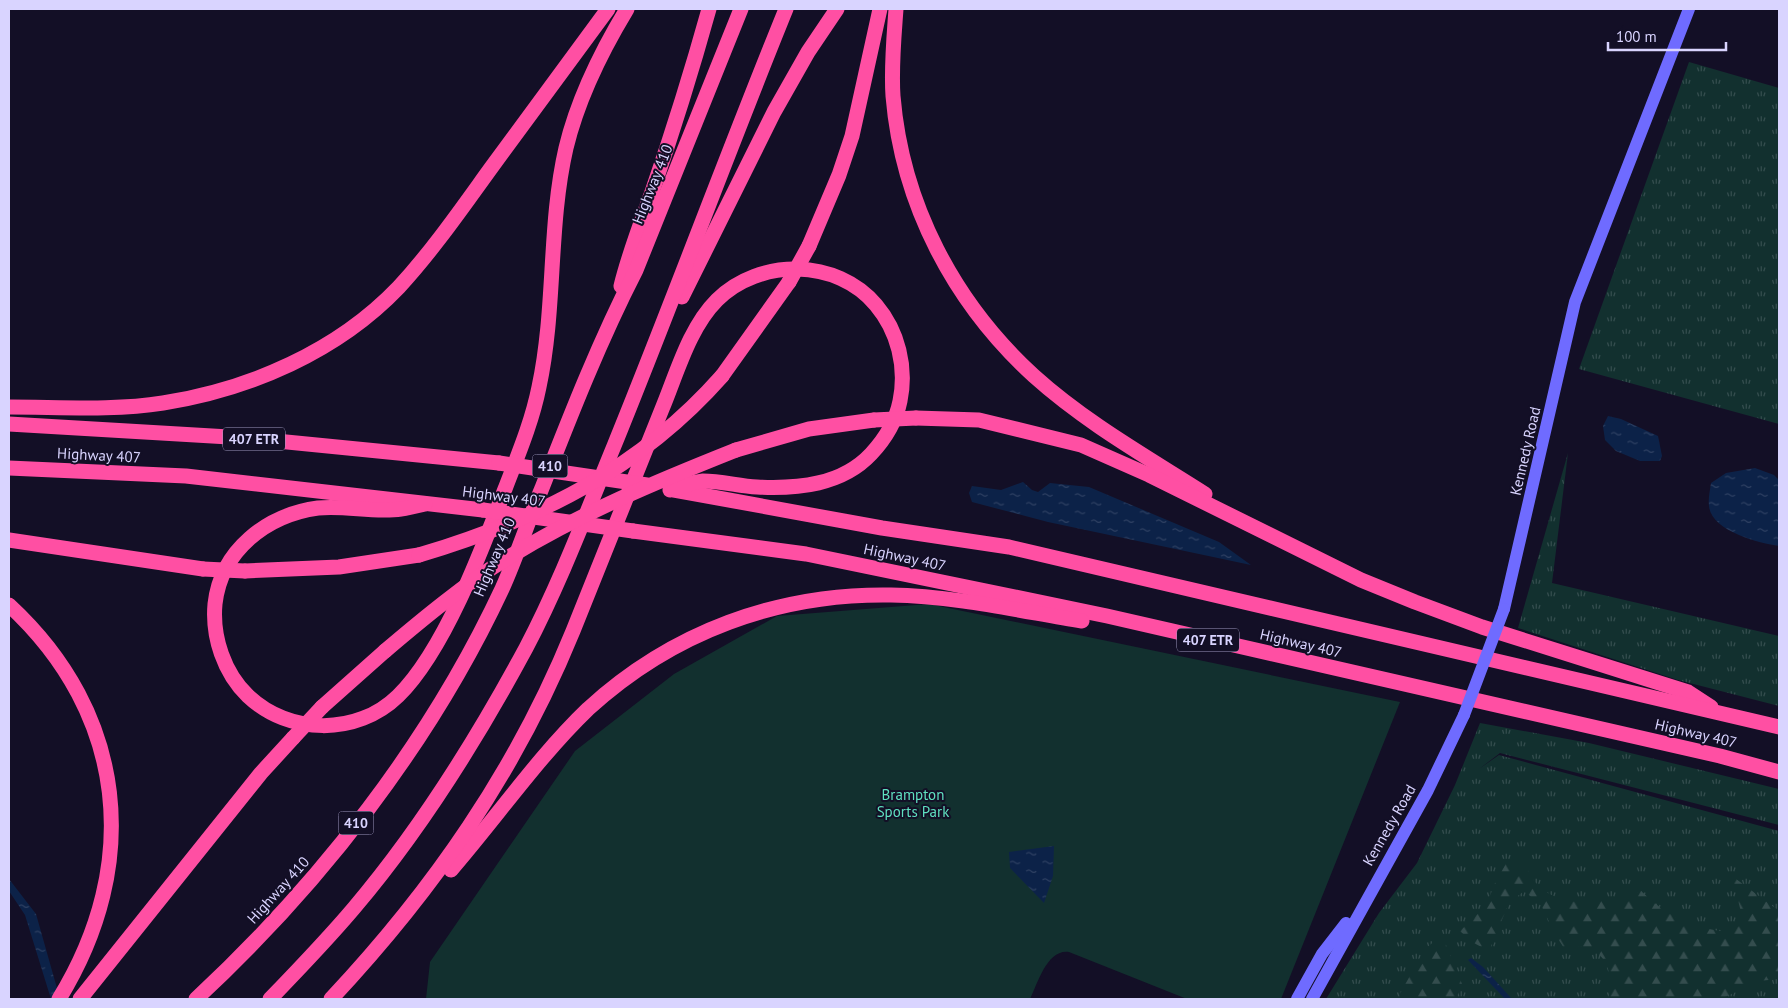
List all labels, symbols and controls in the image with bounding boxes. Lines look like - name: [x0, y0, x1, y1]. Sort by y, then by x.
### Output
- scale bar: [1608, 20, 1726, 52]
- text: 100 m: [1616, 27, 1657, 46]
- street label: Highway 410: [627, 142, 677, 226]
- street label: Kennedy Road: [1506, 405, 1544, 497]
- road number: 407 ETR: [223, 428, 285, 450]
- street label: Highway 407: [57, 443, 141, 467]
- road number: 410: [532, 454, 568, 478]
- street label: Highway 407: [461, 481, 547, 511]
- street label: Highway 410: [469, 515, 519, 599]
- street label: Highway 407: [862, 539, 948, 575]
- street label: Highway 407: [1258, 624, 1344, 662]
- road number: 407 ETR: [1177, 628, 1239, 652]
- street label: Highway 407: [1653, 714, 1739, 752]
- street label: Kennedy Road: [1358, 781, 1420, 869]
- park label: Brampton Sports Park: [877, 785, 950, 821]
- road number: 410: [338, 811, 374, 834]
- street label: Highway 410: [243, 853, 313, 927]

